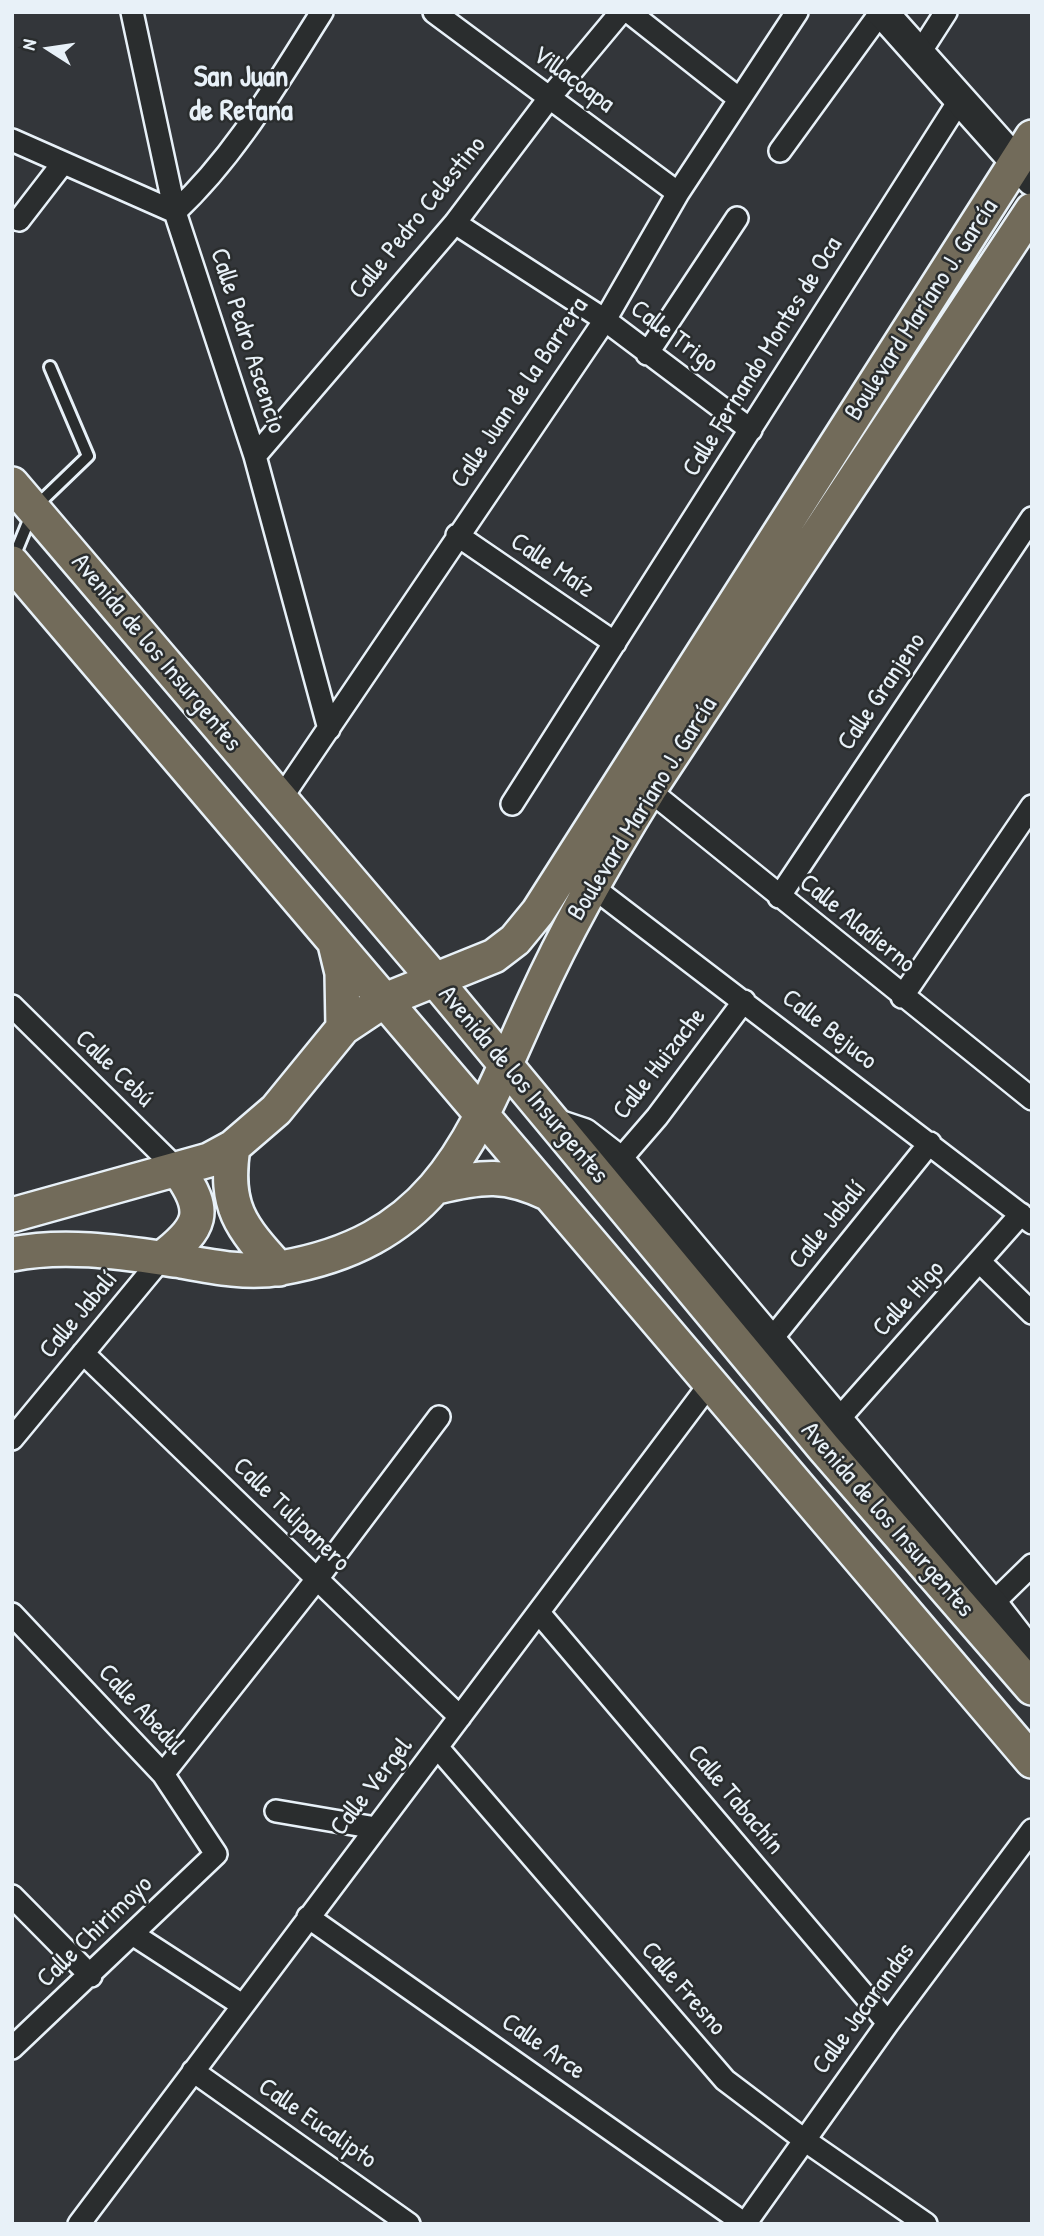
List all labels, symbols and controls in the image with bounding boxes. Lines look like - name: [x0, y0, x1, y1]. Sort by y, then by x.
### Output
- north arrow: [14, 14, 84, 84]
- text: N: [15, 37, 42, 52]
- street label: Villacoapa: [526, 40, 620, 120]
- district label: San Juan de Retana: [189, 60, 293, 130]
- street label: Calle Pedro Celestino: [343, 130, 493, 306]
- street label: Boulevard Mariano J. García: [839, 193, 1005, 427]
- street label: Calle Fernando Montes de Oca: [676, 231, 850, 483]
- street label: Calle Pedro Ascencio: [202, 245, 292, 437]
- street label: Calle Juan de la Barrera: [445, 292, 595, 494]
- street label: Calle Trigo: [624, 294, 724, 380]
- street label: Calle Maíz: [504, 527, 600, 605]
- street label: Avenida de los Insurgentes: [64, 548, 248, 758]
- street label: Calle Granjeno: [831, 627, 933, 757]
- street label: Boulevard Mariano J. García: [561, 691, 725, 927]
- street label: Calle Aladierno: [793, 868, 921, 980]
- street label: Avenida de los Insurgentes: [431, 980, 615, 1190]
- street label: Calle Bejuco: [775, 983, 883, 1077]
- street label: Calle Huizache: [607, 1002, 713, 1126]
- street label: Calle Cebú: [68, 1024, 160, 1114]
- street label: Calle Jabalí: [783, 1174, 873, 1276]
- street label: Calle Higo: [867, 1254, 951, 1344]
- street label: Calle Jabalí: [33, 1265, 125, 1365]
- street label: Avenida de los Insurgentes: [794, 1416, 980, 1624]
- street label: Calle Tulipanero: [226, 1451, 356, 1579]
- street label: Calle Abedul: [91, 1658, 191, 1762]
- street label: Calle Vergel: [324, 1732, 420, 1842]
- street label: Calle Tabachín: [680, 1739, 790, 1861]
- street label: Calle Chirimoyo: [31, 1869, 159, 1995]
- street label: Calle Fresno: [634, 1936, 732, 2042]
- street label: Calle Jacarandas: [806, 1937, 922, 2081]
- street label: Calle Arce: [495, 2007, 591, 2087]
- street label: Calle Eucalipto: [252, 2072, 382, 2176]

